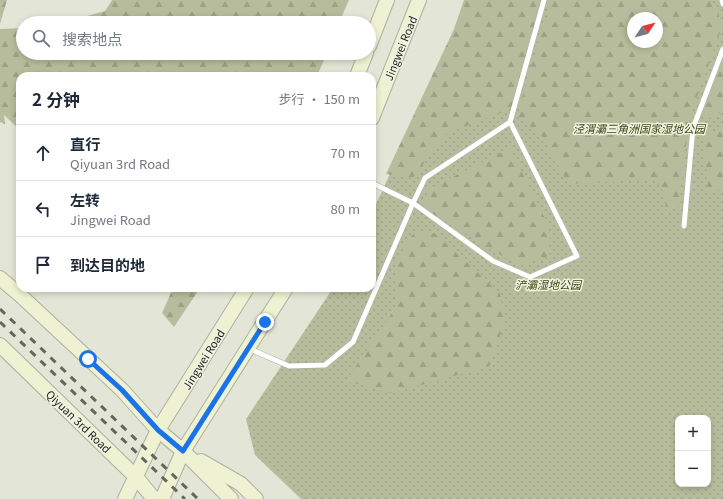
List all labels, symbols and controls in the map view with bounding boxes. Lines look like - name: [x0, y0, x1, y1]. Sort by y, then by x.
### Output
- north arrow: [627, 12, 663, 48]
- street label: Jingwei Road: [380, 13, 420, 83]
- search box: [16, 16, 376, 60]
- icon: search: [30, 27, 52, 49]
- text: 搜索地点: [62, 28, 122, 49]
- text: 2 分钟: [32, 86, 80, 111]
- text: 步行 · 150 m: [279, 89, 360, 108]
- park label: 泾渭灞三角洲国家湿地公园: [573, 120, 707, 136]
- text: 直行: [70, 133, 100, 154]
- icon: ahead: [32, 142, 54, 164]
- text: 70 m: [331, 143, 360, 162]
- text: Qiyuan 3rd Road: [70, 154, 170, 173]
- text: 左转: [70, 189, 100, 210]
- icon: left: [32, 198, 54, 220]
- text: 80 m: [331, 199, 360, 218]
- text: Jingwei Road: [70, 210, 151, 229]
- icon: arrive: [32, 254, 54, 276]
- text: 到达目的地: [70, 254, 145, 275]
- park label: 浐灞湿地公园: [515, 276, 583, 292]
- route end: [256, 313, 274, 331]
- street label: Jingwei Road: [178, 326, 228, 392]
- route start: [79, 350, 97, 368]
- street label: Qiyuan 3rd Road: [43, 386, 115, 456]
- map controls: [675, 415, 711, 487]
- button: +: [675, 415, 711, 451]
- button: −: [675, 451, 711, 487]

